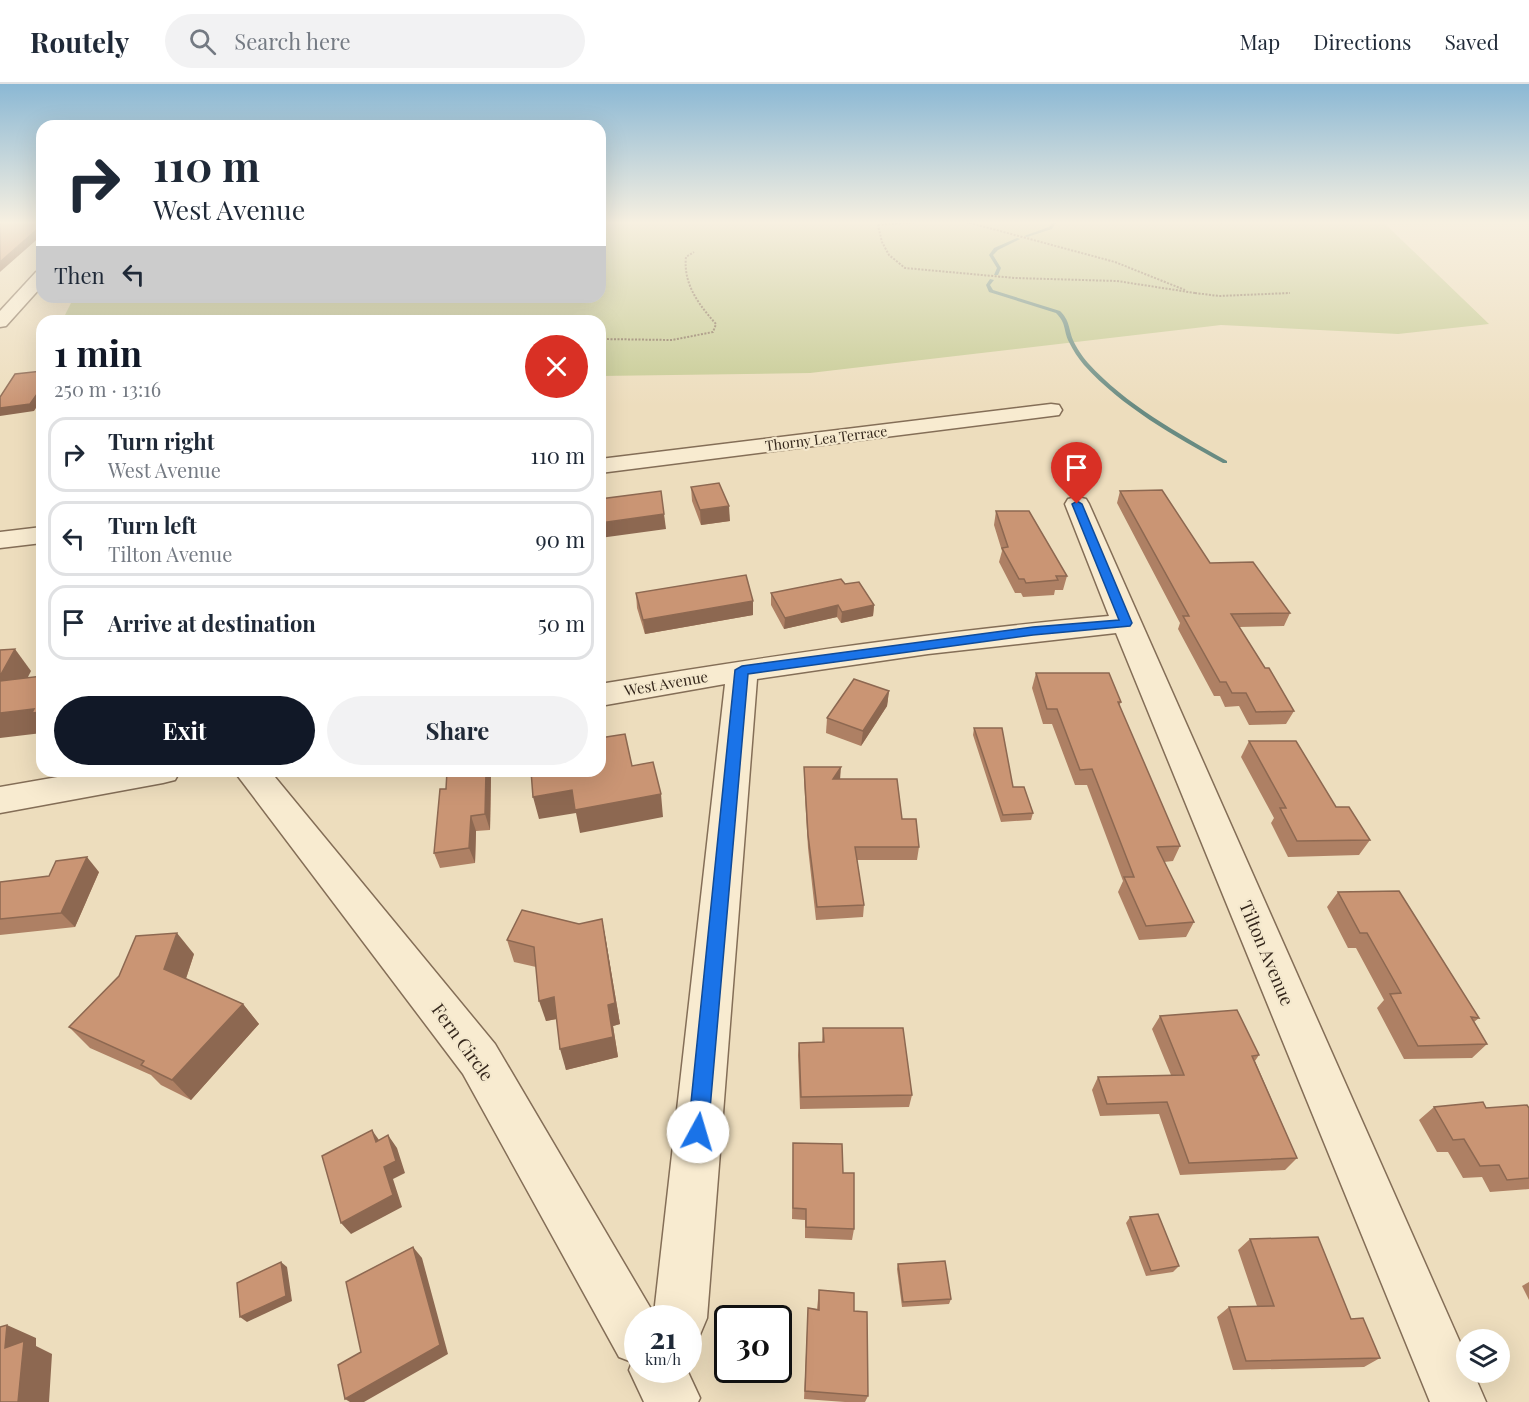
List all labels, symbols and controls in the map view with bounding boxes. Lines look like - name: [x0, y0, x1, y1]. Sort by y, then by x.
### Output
- search box: [165, 14, 585, 68]
- text: Routely: [30, 23, 129, 60]
- icon: search: [186, 25, 219, 58]
- text: Search here: [234, 26, 351, 56]
- text: Map: [1239, 27, 1280, 55]
- text: Directions: [1313, 27, 1411, 55]
- text: Saved: [1444, 27, 1499, 55]
- text: 110 m: [153, 137, 260, 193]
- icon: right: [54, 144, 132, 222]
- text: West Avenue: [153, 191, 305, 227]
- icon: left: [117, 258, 150, 291]
- text: Then: [54, 260, 105, 290]
- text: 1 min: [54, 328, 142, 376]
- button: close: [525, 335, 588, 398]
- text: 250 m · 13:16: [54, 375, 161, 402]
- street label: Thorny Lea Terrace: [764, 421, 888, 455]
- text: Turn right: [108, 426, 214, 456]
- icon: right: [57, 438, 90, 471]
- text: 110 m: [531, 440, 585, 470]
- pin: [1051, 442, 1102, 504]
- icon: arrive: [1060, 451, 1093, 484]
- text: West Avenue: [108, 456, 221, 483]
- text: Turn left: [108, 510, 197, 540]
- icon: left: [57, 522, 90, 555]
- text: 90 m: [536, 524, 585, 554]
- text: Tilton Avenue: [108, 540, 232, 567]
- icon: arrive: [57, 606, 90, 639]
- text: Arrive at destination: [108, 608, 316, 638]
- text: 50 m: [538, 608, 585, 638]
- street label: West Avenue: [622, 666, 709, 700]
- button: Exit: [54, 696, 315, 765]
- button: Share: [327, 696, 588, 765]
- street label: Tilton Avenue: [1234, 897, 1300, 1009]
- street label: Fern Circle: [427, 998, 499, 1086]
- position arrow: [666, 1100, 730, 1164]
- speed limit sign: 30: [714, 1305, 792, 1383]
- text: 21: [649, 1317, 677, 1357]
- map controls: [1456, 1329, 1510, 1383]
- button: layers: [1456, 1329, 1510, 1383]
- text: km/h: [645, 1349, 681, 1369]

